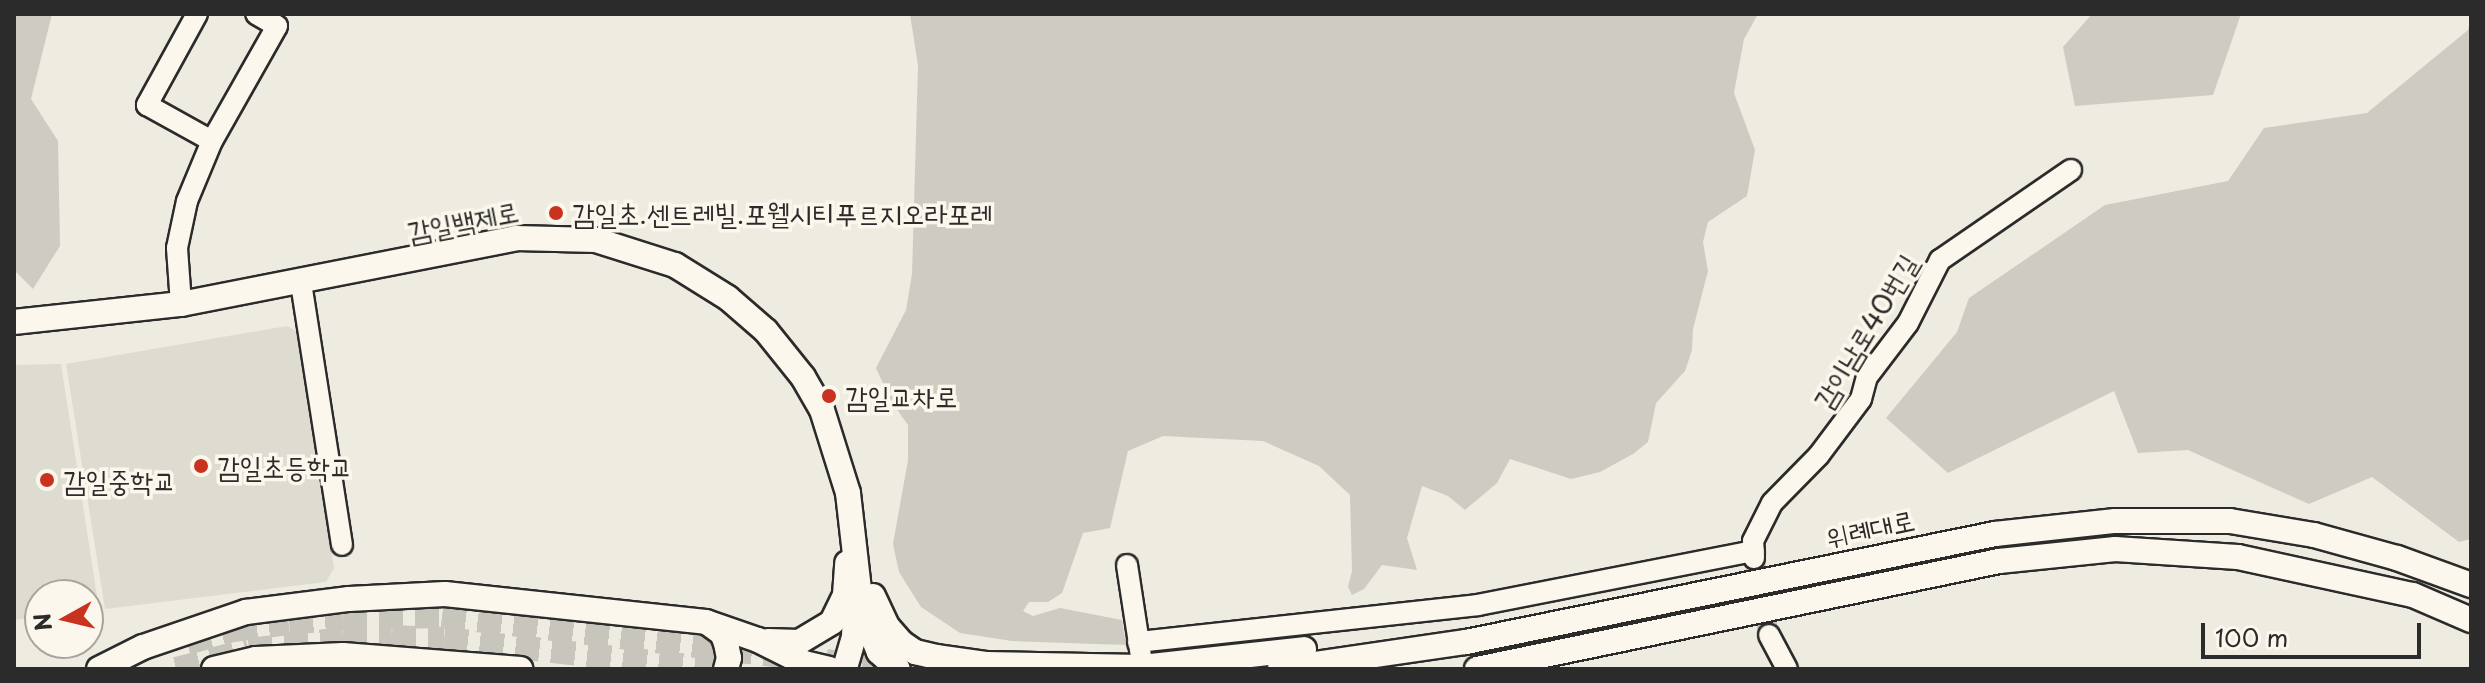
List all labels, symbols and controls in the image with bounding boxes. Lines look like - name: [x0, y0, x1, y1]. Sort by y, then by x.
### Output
- street label: 감일백제로: [405, 194, 521, 248]
- place label: 감일초.센트레빌.포웰시티푸르지오라포레: [572, 196, 992, 230]
- marker: 감일초.센트레빌.포웰시티푸르지오라포레: [547, 204, 565, 222]
- street label: 감이남로40번길: [1806, 248, 1924, 414]
- place label: 감일교차로: [845, 379, 958, 413]
- marker: 감일교차로: [820, 387, 838, 405]
- place label: 감일초등학교: [217, 449, 352, 483]
- marker: 감일초등학교: [192, 457, 210, 475]
- place label: 감일중학교: [63, 463, 176, 497]
- marker: 감일중학교: [38, 471, 56, 489]
- street label: 위례대로: [1822, 502, 1918, 554]
- north arrow: [24, 579, 104, 659]
- scale bar: [2205, 607, 2425, 657]
- text: N: [24, 611, 59, 633]
- text: 100 m: [2215, 619, 2288, 655]

